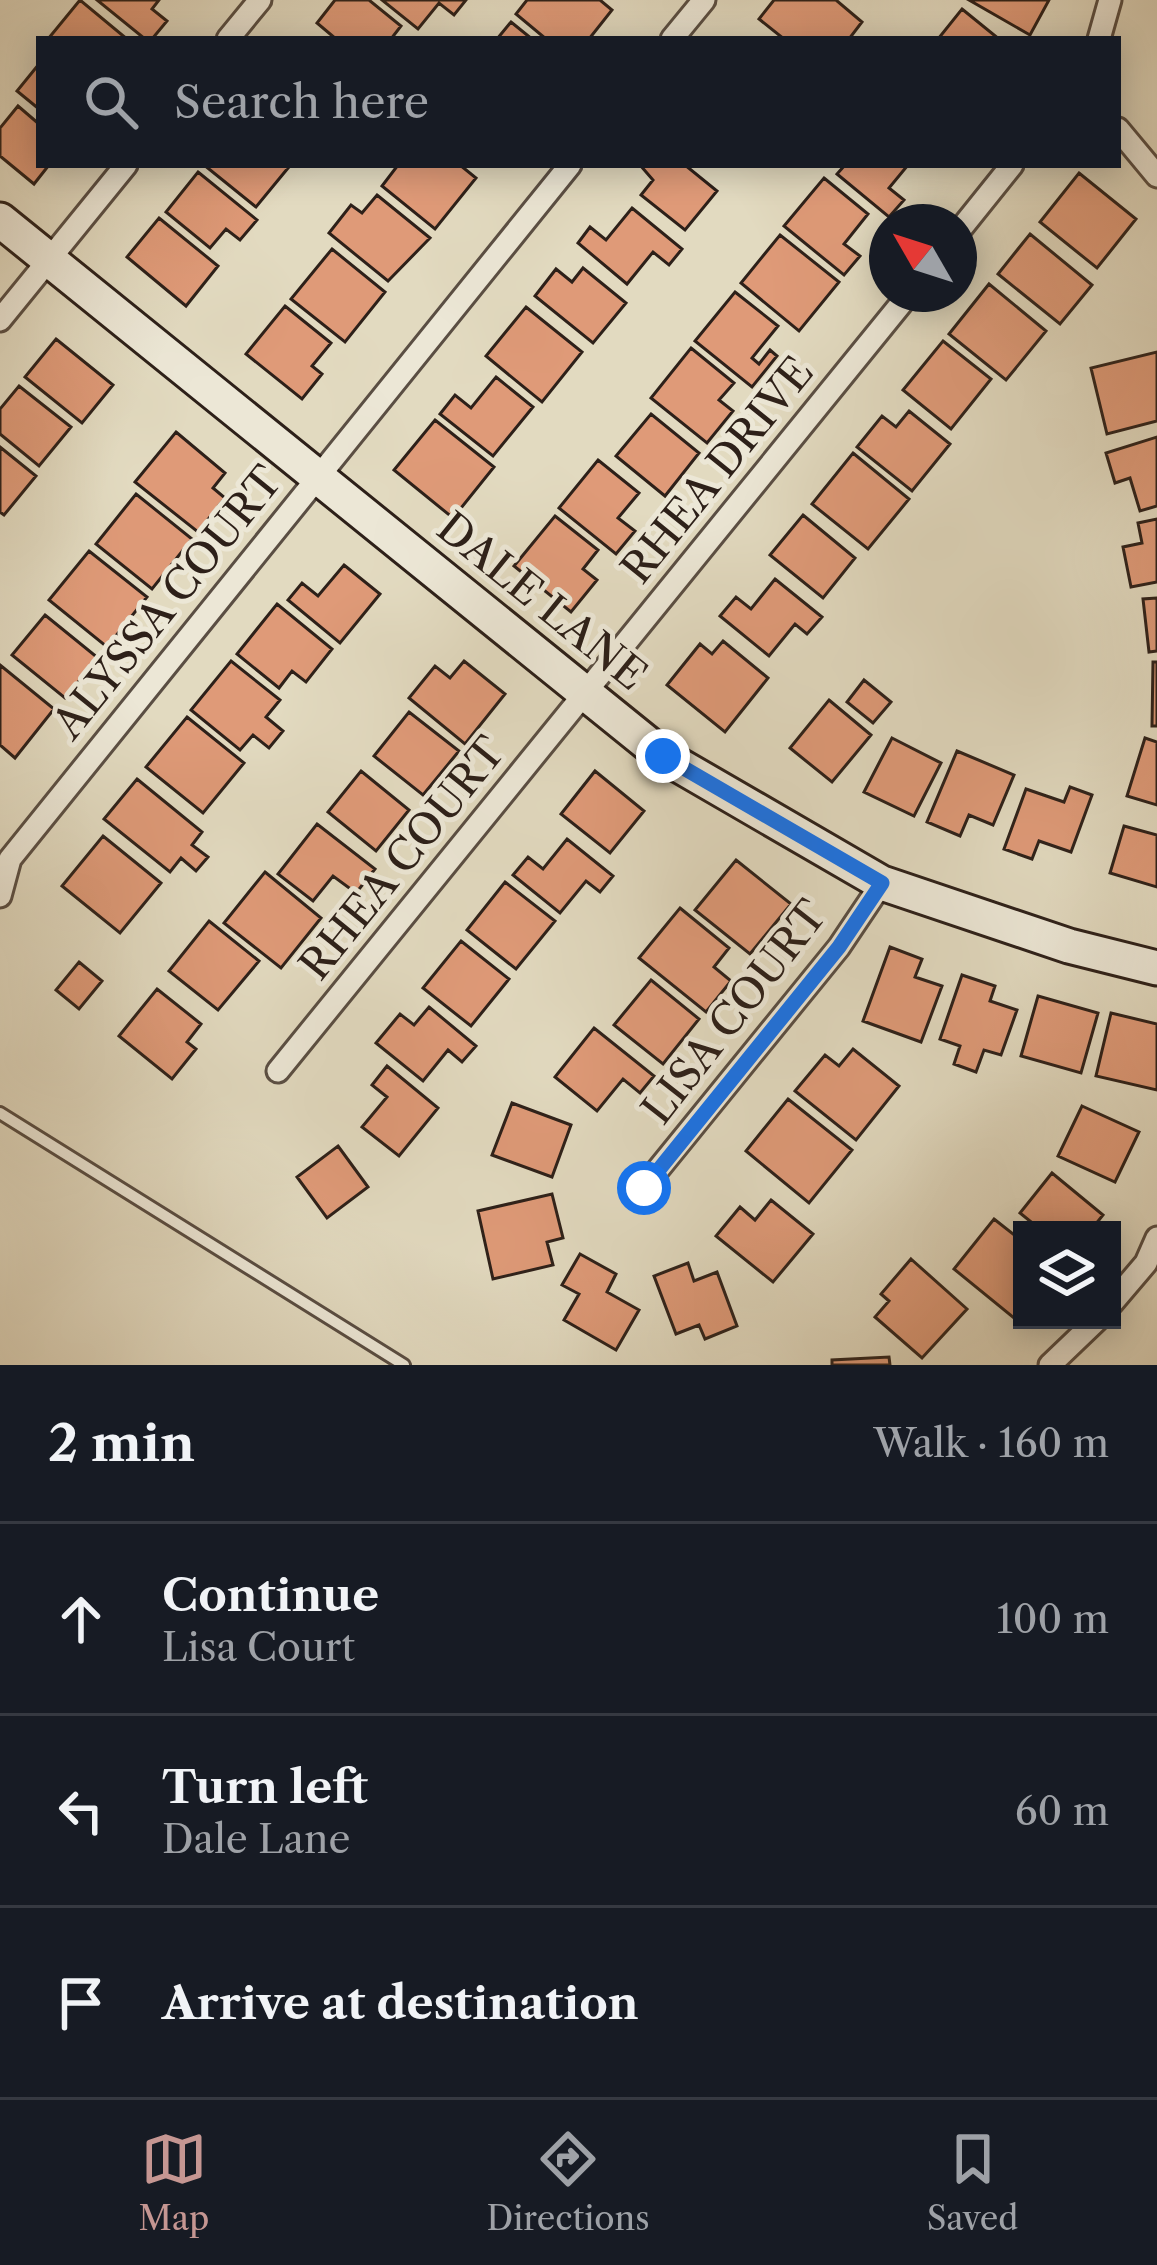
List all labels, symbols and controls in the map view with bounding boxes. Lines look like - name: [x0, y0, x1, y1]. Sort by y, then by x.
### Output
- search box: [36, 36, 1121, 168]
- icon: search: [78, 69, 144, 135]
- text: Search here: [174, 74, 429, 130]
- north arrow: [869, 204, 977, 312]
- street label: RHEA DRIVE: [610, 346, 824, 594]
- street label: ALYSSA COURT: [41, 455, 293, 749]
- street label: DALE LANE: [427, 501, 657, 701]
- street label: RHEA COURT: [288, 726, 516, 990]
- route end: [636, 729, 690, 783]
- street label: LISA COURT: [631, 890, 838, 1134]
- route start: [617, 1161, 671, 1215]
- map controls: [1013, 1221, 1121, 1329]
- button: layers: [1013, 1221, 1121, 1329]
- text: 2 min: [48, 1412, 195, 1474]
- text: Walk · 160 m: [873, 1419, 1109, 1467]
- text: Continue: [162, 1567, 379, 1623]
- icon: ahead: [48, 1586, 114, 1652]
- text: 100 m: [996, 1595, 1109, 1643]
- text: Lisa Court: [162, 1623, 355, 1671]
- text: Turn left: [162, 1759, 368, 1815]
- icon: left: [48, 1778, 114, 1844]
- text: 60 m: [1015, 1787, 1109, 1835]
- text: Dale Lane: [162, 1815, 350, 1863]
- icon: arrive: [48, 1970, 114, 2036]
- text: Arrive at destination: [162, 1975, 639, 2031]
- tab: Map: [139, 2126, 209, 2239]
- tab: Directions: [487, 2126, 650, 2239]
- tab: Saved: [927, 2126, 1018, 2239]

